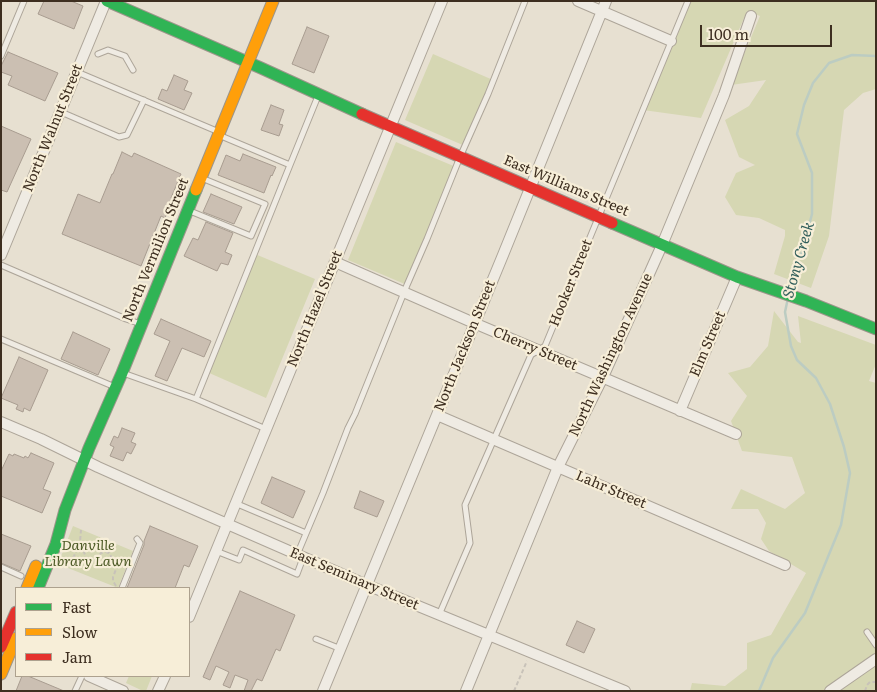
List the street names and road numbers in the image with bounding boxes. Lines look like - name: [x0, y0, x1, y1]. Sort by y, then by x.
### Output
- street label: North Walnut Street: [20, 62, 86, 194]
- street label: East Williams Street: [501, 152, 631, 220]
- street label: North Vermilion Street: [119, 176, 193, 324]
- street label: Hooker Street: [546, 237, 596, 329]
- street label: North Hazel Street: [284, 248, 346, 370]
- street label: North Washington Avenue: [566, 271, 656, 439]
- street label: North Jackson Street: [431, 278, 499, 414]
- street label: Elm Street: [687, 309, 729, 379]
- street label: Cherry Street: [490, 324, 580, 374]
- street label: Lahr Street: [573, 468, 649, 512]
- street label: East Seminary Street: [287, 544, 421, 614]

